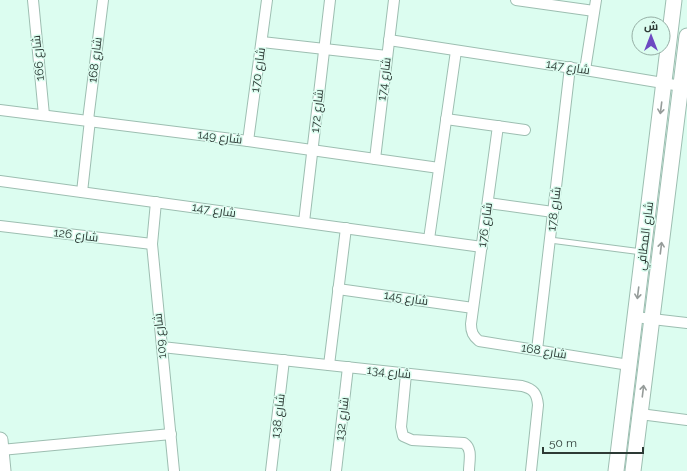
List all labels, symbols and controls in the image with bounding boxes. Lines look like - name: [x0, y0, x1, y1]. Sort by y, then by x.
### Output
- north arrow: [631, 16, 671, 56]
- text: ش: [644, 20, 658, 33]
- street label: شارع 166: [29, 34, 48, 81]
- street label: شارع 168: [85, 36, 106, 84]
- street label: شارع 170: [248, 47, 269, 93]
- street label: شارع 174: [374, 56, 395, 102]
- street label: شارع 147: [545, 57, 591, 78]
- street label: شارع 172: [308, 88, 327, 134]
- one-way arrow: [657, 101, 665, 114]
- street label: شارع 149: [197, 127, 243, 148]
- street label: شارع 178: [544, 186, 565, 232]
- street label: شارع 147: [191, 200, 237, 221]
- street label: شارع المطافي: [634, 201, 659, 271]
- street label: شارع 176: [475, 202, 496, 248]
- street label: شارع 126: [53, 225, 99, 246]
- one-way arrow: [657, 242, 664, 255]
- one-way arrow: [634, 286, 642, 299]
- street label: شارع 145: [383, 288, 429, 309]
- street label: شارع 109: [151, 312, 170, 360]
- street label: شارع 168: [520, 341, 568, 362]
- street label: شارع 134: [366, 363, 412, 382]
- one-way arrow: [639, 385, 647, 398]
- street label: شارع 138: [268, 393, 289, 439]
- street label: شارع 132: [332, 396, 353, 442]
- scale bar: [543, 429, 643, 455]
- text: 50 m: [549, 436, 577, 450]

